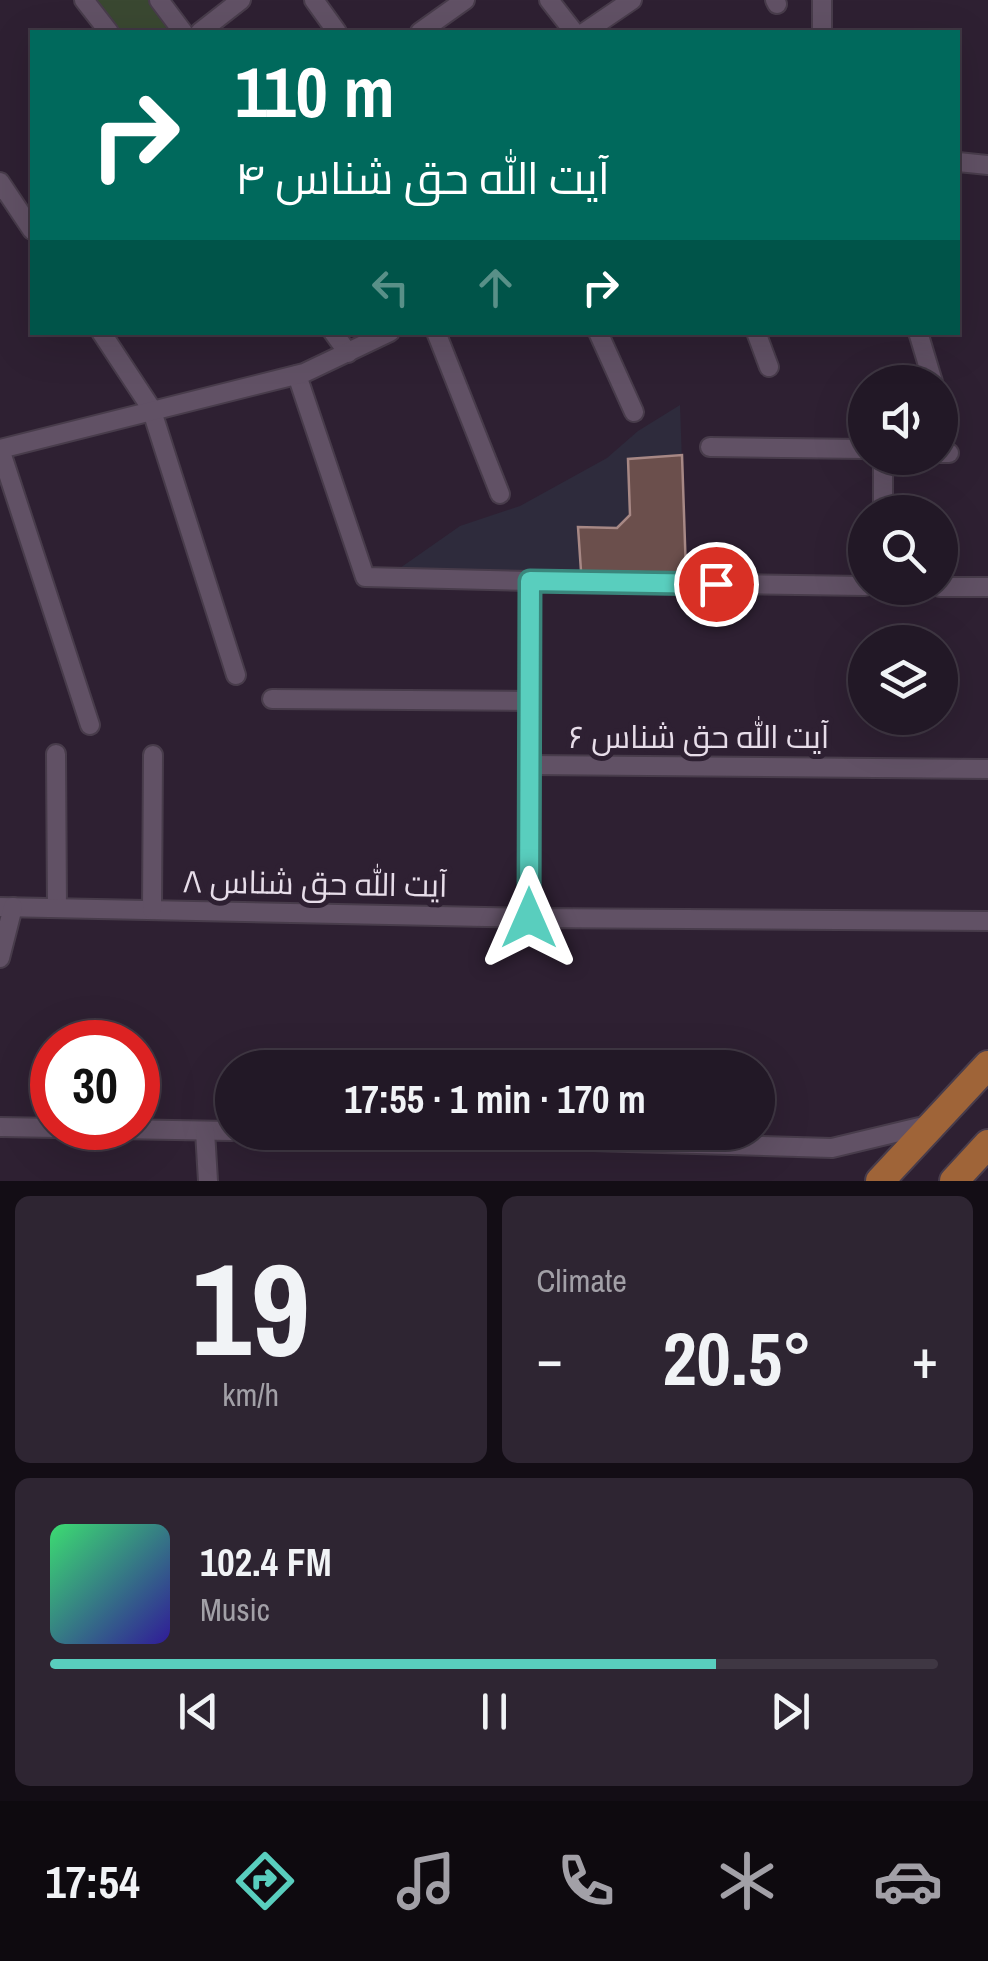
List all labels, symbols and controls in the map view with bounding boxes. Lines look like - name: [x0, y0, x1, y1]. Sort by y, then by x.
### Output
- text: 110 m: [235, 45, 395, 139]
- icon: right: [70, 70, 200, 200]
- text: آیت الله حق شناس ۴: [235, 147, 610, 208]
- icon: left: [363, 260, 418, 315]
- icon: ahead: [468, 260, 523, 315]
- icon: right: [573, 260, 628, 315]
- map controls: [848, 365, 958, 735]
- button: sound: [848, 365, 958, 475]
- button: search: [848, 495, 958, 605]
- pin: [674, 542, 759, 627]
- icon: arrive: [689, 557, 744, 612]
- button: layers: [848, 625, 958, 735]
- street label: آیت الله حق شناس ۶: [569, 715, 830, 758]
- street label: آیت الله حق شناس ۸: [182, 859, 448, 907]
- position arrow: [477, 866, 581, 970]
- speed limit sign: 30: [30, 1020, 160, 1150]
- text: 17:55 · 1 min · 170 m: [344, 1074, 646, 1125]
- text: 19: [191, 1220, 310, 1396]
- text: Climate: [537, 1259, 627, 1302]
- text: 20.5°: [662, 1307, 812, 1408]
- text: −: [537, 1321, 563, 1395]
- text: +: [912, 1321, 938, 1395]
- text: km/h: [222, 1373, 279, 1416]
- text: 102.4 FM: [200, 1537, 332, 1588]
- text: Music: [200, 1588, 270, 1631]
- icon: previous: [171, 1684, 226, 1739]
- icon: pause: [467, 1684, 522, 1739]
- icon: next: [763, 1684, 818, 1739]
- icon: directions: [230, 1846, 300, 1916]
- icon: music: [391, 1846, 461, 1916]
- icon: phone: [551, 1846, 621, 1916]
- icon: climate: [712, 1846, 782, 1916]
- icon: car: [873, 1846, 943, 1916]
- text: 17:54: [45, 1851, 140, 1912]

